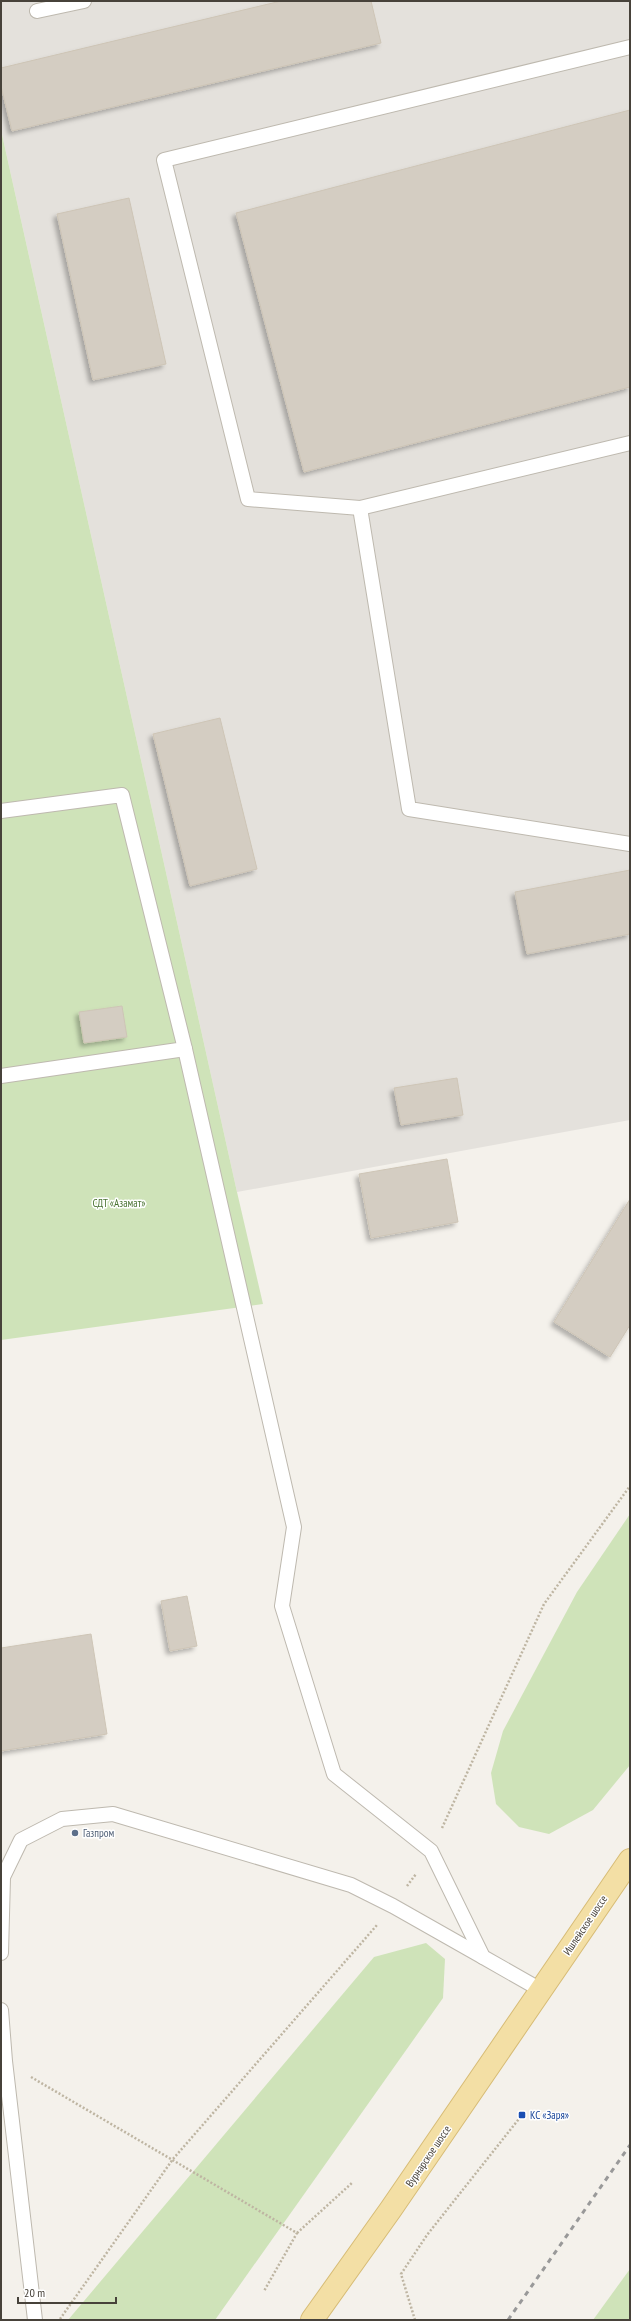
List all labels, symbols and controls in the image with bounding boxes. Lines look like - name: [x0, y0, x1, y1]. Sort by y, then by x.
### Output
- park label: СДТ «Азамат»: [93, 1196, 145, 1210]
- place label: Газпром: [83, 1826, 114, 1840]
- marker: Газпром: [70, 1828, 80, 1838]
- street label: Ишлейское шоссе: [560, 1892, 610, 1958]
- place label: КС «Заря»: [530, 2108, 569, 2122]
- marker: КС «Заря»: [517, 2110, 527, 2120]
- street label: Вурнарское шоссе: [402, 2122, 454, 2189]
- scale bar: [18, 2279, 116, 2305]
- text: 20 m: [24, 2285, 45, 2300]

